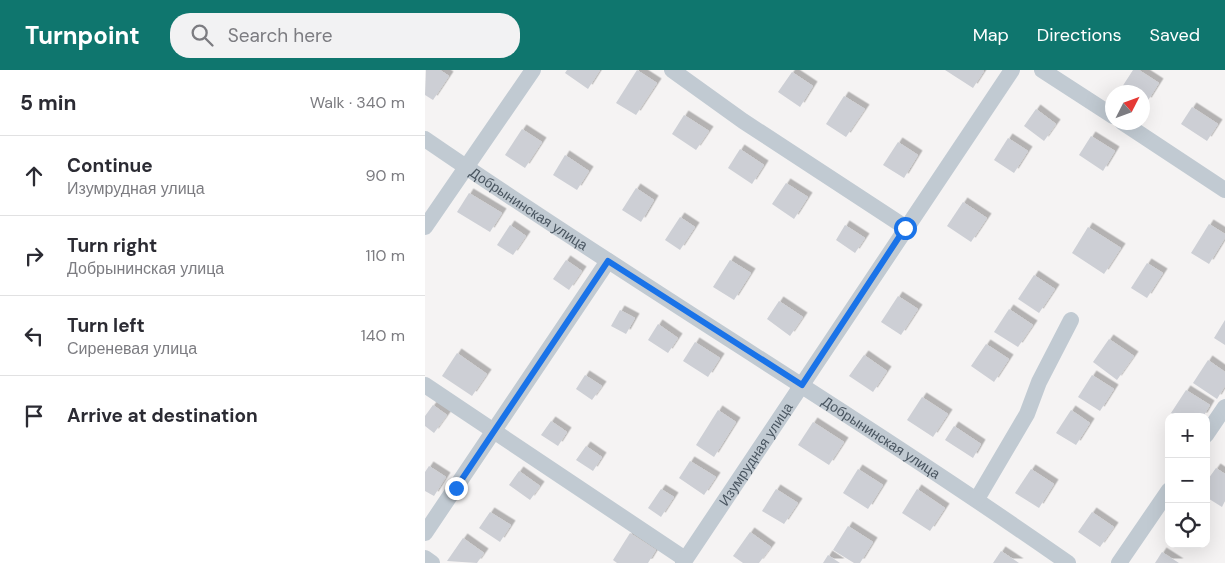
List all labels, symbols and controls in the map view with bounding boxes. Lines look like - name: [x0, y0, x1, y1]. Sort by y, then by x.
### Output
- search box: [170, 13, 520, 58]
- text: Turnpoint: [25, 20, 140, 51]
- icon: search: [188, 21, 216, 49]
- text: Search here: [228, 23, 333, 48]
- text: Map: [973, 23, 1009, 47]
- text: Directions: [1037, 23, 1122, 47]
- text: Saved: [1150, 23, 1200, 47]
- north arrow: [1105, 85, 1150, 130]
- text: 5 min: [20, 89, 76, 117]
- text: Walk · 340 m: [310, 92, 405, 113]
- text: Continue: [67, 153, 153, 178]
- icon: ahead: [20, 162, 48, 190]
- street label: Добрынинская улица: [466, 163, 591, 254]
- text: 90 m: [365, 165, 405, 186]
- text: Изумрудная улица: [67, 178, 205, 199]
- route start: [894, 217, 917, 240]
- text: Turn right: [67, 233, 157, 258]
- icon: right: [20, 242, 48, 270]
- text: 110 m: [366, 245, 405, 266]
- text: Добрынинская улица: [67, 258, 224, 279]
- text: Turn left: [67, 313, 145, 338]
- icon: left: [20, 322, 48, 350]
- text: 140 m: [361, 325, 405, 346]
- text: Сиреневая улица: [67, 338, 197, 359]
- street label: Добрынинская улица: [819, 392, 944, 483]
- street label: Изумрудная улица: [715, 399, 797, 509]
- icon: arrive: [20, 402, 48, 430]
- text: Arrive at destination: [67, 403, 258, 428]
- map controls: [1165, 413, 1210, 548]
- button: +: [1165, 413, 1210, 458]
- button: −: [1165, 458, 1210, 503]
- route end: [445, 477, 468, 500]
- button: locate: [1165, 503, 1210, 548]

